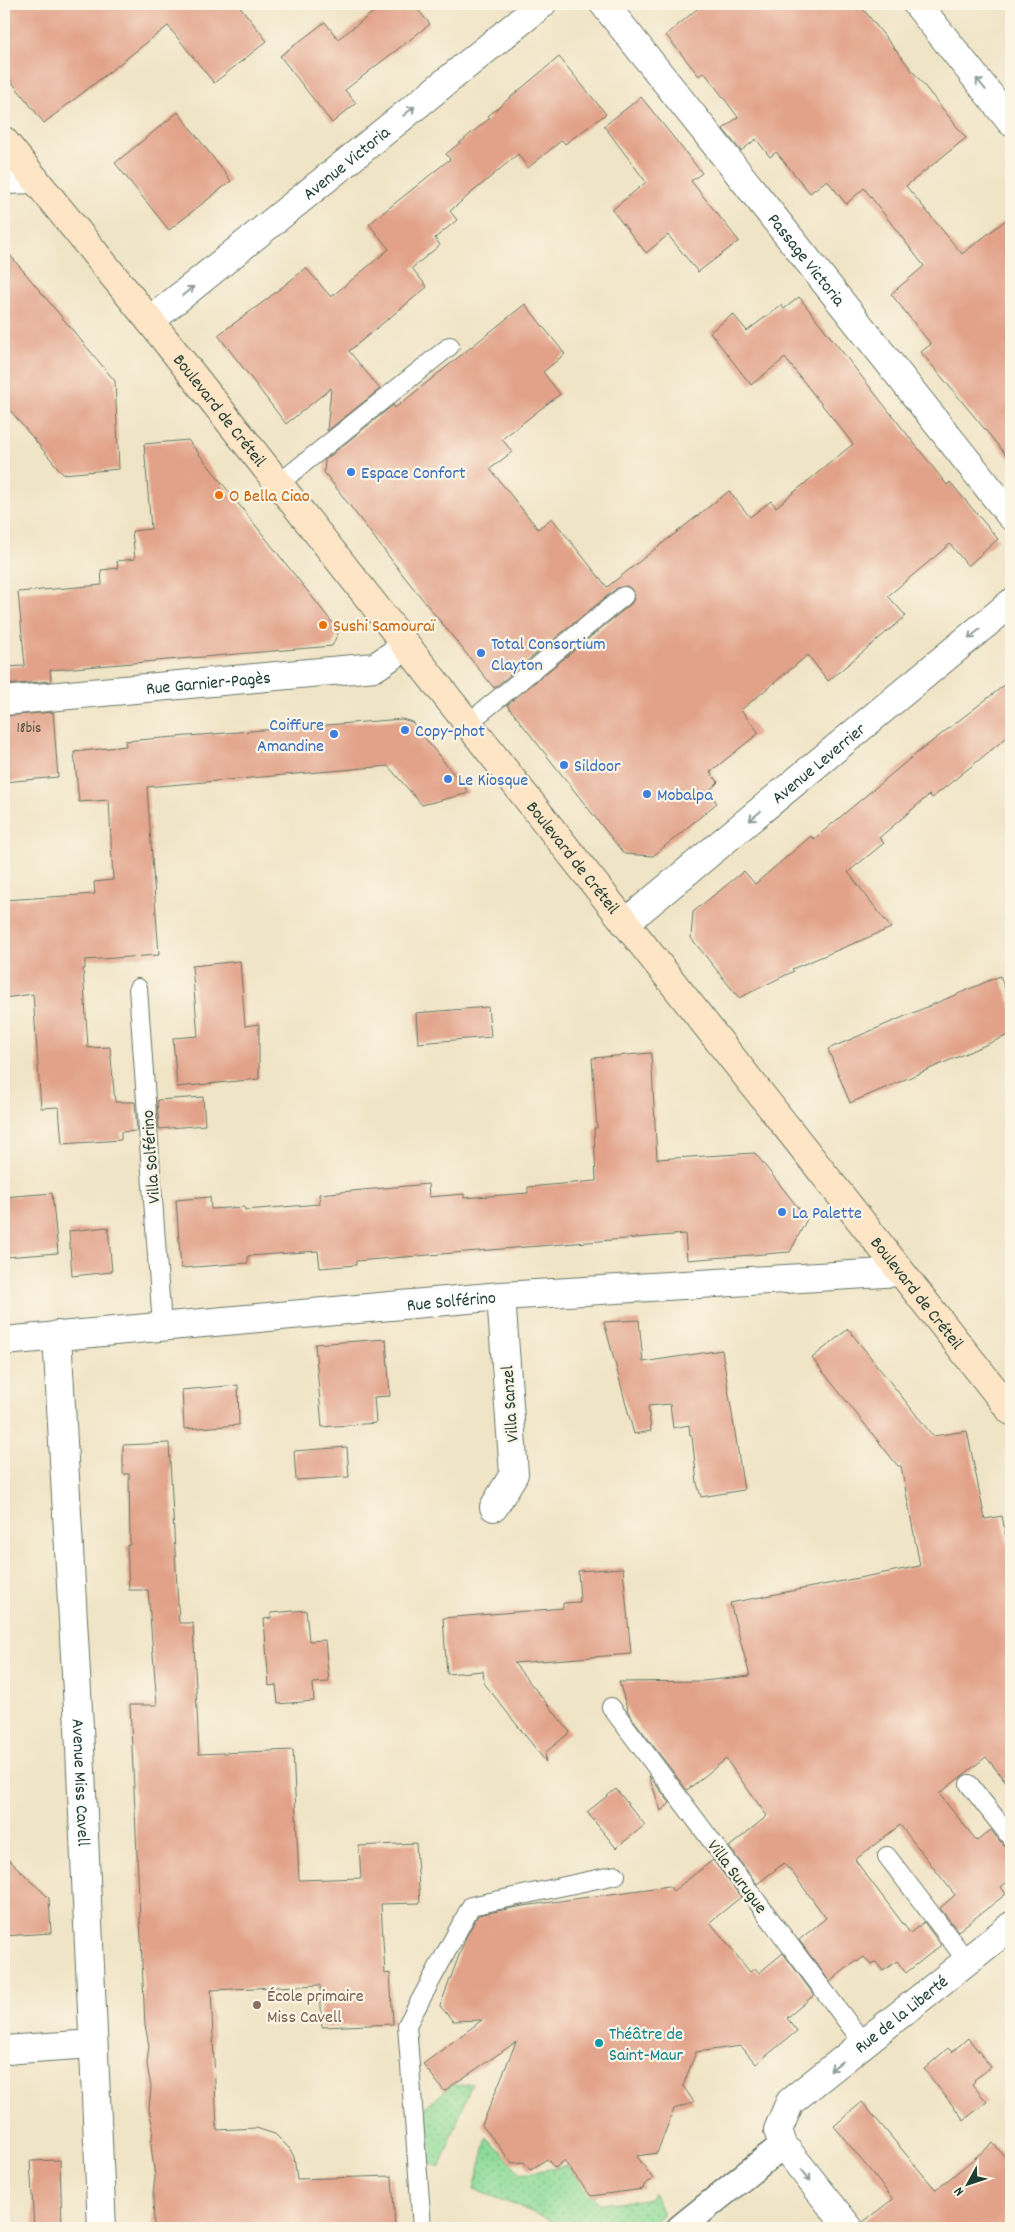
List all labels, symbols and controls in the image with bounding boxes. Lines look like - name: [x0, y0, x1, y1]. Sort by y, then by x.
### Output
- one-way arrow: [975, 78, 986, 91]
- one-way arrow: [402, 106, 415, 117]
- street label: Avenue Victoria: [299, 121, 397, 207]
- street label: Passage Victoria: [760, 209, 850, 313]
- one-way arrow: [181, 285, 194, 296]
- street label: Boulevard de Créteil: [166, 350, 271, 474]
- place label: Espace Confort: [361, 462, 466, 487]
- marker: Espace Confort: [345, 466, 357, 478]
- place label: O Bella Ciao: [229, 485, 310, 510]
- marker: O Bella Ciao: [213, 489, 225, 501]
- place label: Sushi Samouraï: [333, 615, 437, 640]
- marker: Sushi Samouraï: [317, 619, 329, 631]
- one-way arrow: [967, 628, 980, 639]
- place label: Total Consortium Clayton: [491, 633, 606, 679]
- marker: Total Consortium Clayton: [475, 647, 487, 659]
- street label: Rue Garnier-Pagès: [145, 667, 272, 703]
- place label: Coiffure Amandine: [257, 714, 324, 760]
- house number: 18bis: [17, 718, 41, 740]
- street label: Avenue Leverrier: [767, 718, 872, 811]
- place label: Copy-phot: [415, 720, 485, 745]
- marker: Copy-phot: [399, 724, 411, 736]
- marker: Coiffure Amandine: [328, 728, 340, 740]
- place label: Sildoor: [574, 755, 621, 780]
- marker: Sildoor: [558, 759, 570, 771]
- place label: Le Kiosque: [458, 769, 528, 794]
- marker: Le Kiosque: [442, 773, 454, 785]
- place label: Mobalpa: [657, 784, 713, 809]
- marker: Mobalpa: [641, 788, 653, 800]
- street label: Boulevard de Créteil: [519, 797, 624, 921]
- one-way arrow: [748, 810, 761, 821]
- street label: Villa Solférino: [137, 1109, 168, 1204]
- place label: La Palette: [792, 1202, 862, 1227]
- marker: La Palette: [776, 1206, 788, 1218]
- street label: Boulevard de Créteil: [863, 1232, 969, 1357]
- street label: Rue Solférino: [406, 1287, 497, 1319]
- street label: Villa Sanzel: [496, 1364, 527, 1443]
- street label: Avenue Miss Cavell: [64, 1718, 94, 1848]
- street label: Villa Surugue: [700, 1835, 772, 1920]
- street label: Rue de la Liberté: [850, 1970, 955, 2061]
- place label: École primaire Miss Cavell: [267, 1985, 364, 2031]
- marker: École primaire Miss Cavell: [251, 1999, 263, 2011]
- place label: Théâtre de Saint-Maur: [609, 2023, 684, 2069]
- marker: Théâtre de Saint-Maur: [593, 2037, 605, 2049]
- one-way arrow: [830, 2060, 843, 2071]
- north arrow: [942, 2160, 992, 2210]
- one-way arrow: [801, 2168, 812, 2181]
- text: N: [950, 2182, 969, 2200]

